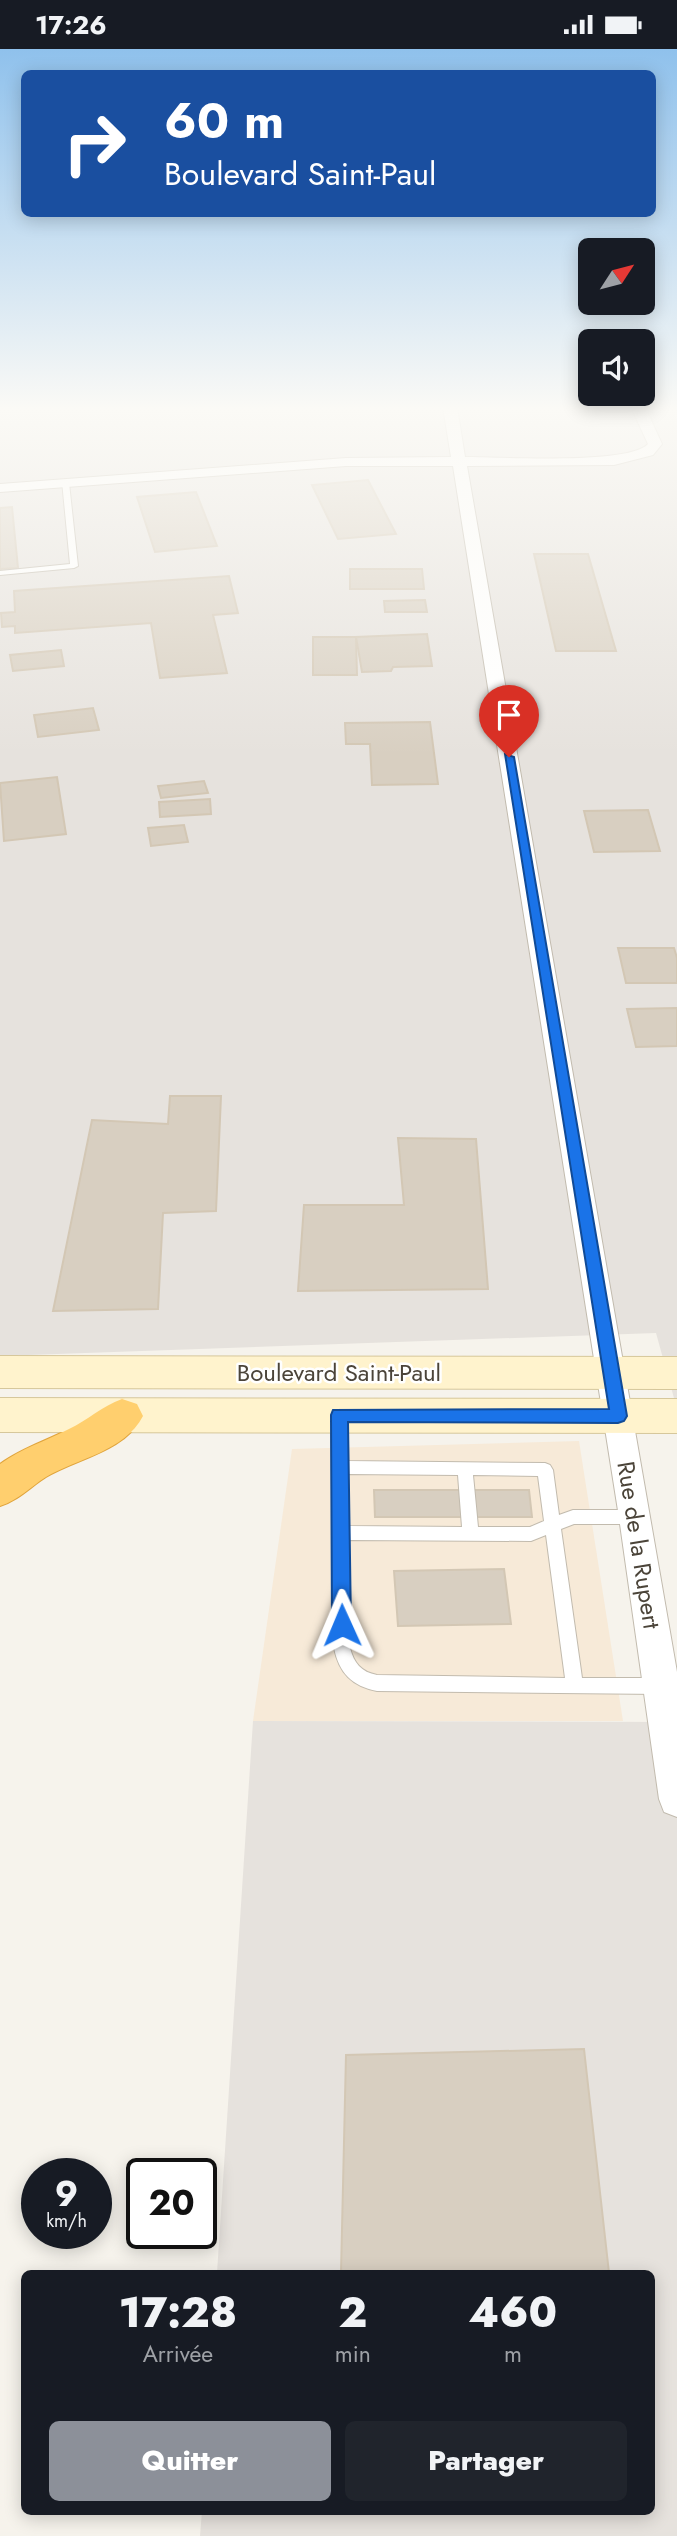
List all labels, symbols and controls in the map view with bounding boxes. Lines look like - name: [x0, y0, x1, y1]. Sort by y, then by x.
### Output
- text: 17:26: [35, 6, 107, 44]
- text: 60 m: [164, 86, 284, 156]
- icon: right: [49, 98, 140, 189]
- text: Boulevard Saint-Paul: [164, 151, 436, 197]
- north arrow: [578, 238, 654, 315]
- map controls: [578, 238, 655, 406]
- button: sound: [578, 329, 655, 406]
- pin: [479, 685, 539, 757]
- icon: arrive: [490, 696, 528, 734]
- street label: Boulevard Saint-Paul: [237, 1355, 441, 1390]
- street label: Rue de la Rupert: [608, 1459, 670, 1632]
- position arrow: [305, 1588, 379, 1662]
- speed limit sign: 20: [126, 2158, 217, 2249]
- text: 9: [55, 2169, 78, 2219]
- text: km/h: [46, 2208, 87, 2234]
- text: 17:28: [119, 2282, 237, 2343]
- text: 2: [338, 2282, 367, 2343]
- text: 460: [469, 2282, 557, 2343]
- text: Arrivée: [143, 2337, 213, 2371]
- text: min: [335, 2337, 371, 2371]
- text: m: [504, 2337, 522, 2371]
- button: Quitter: [49, 2421, 331, 2501]
- button: Partager: [345, 2421, 627, 2501]

